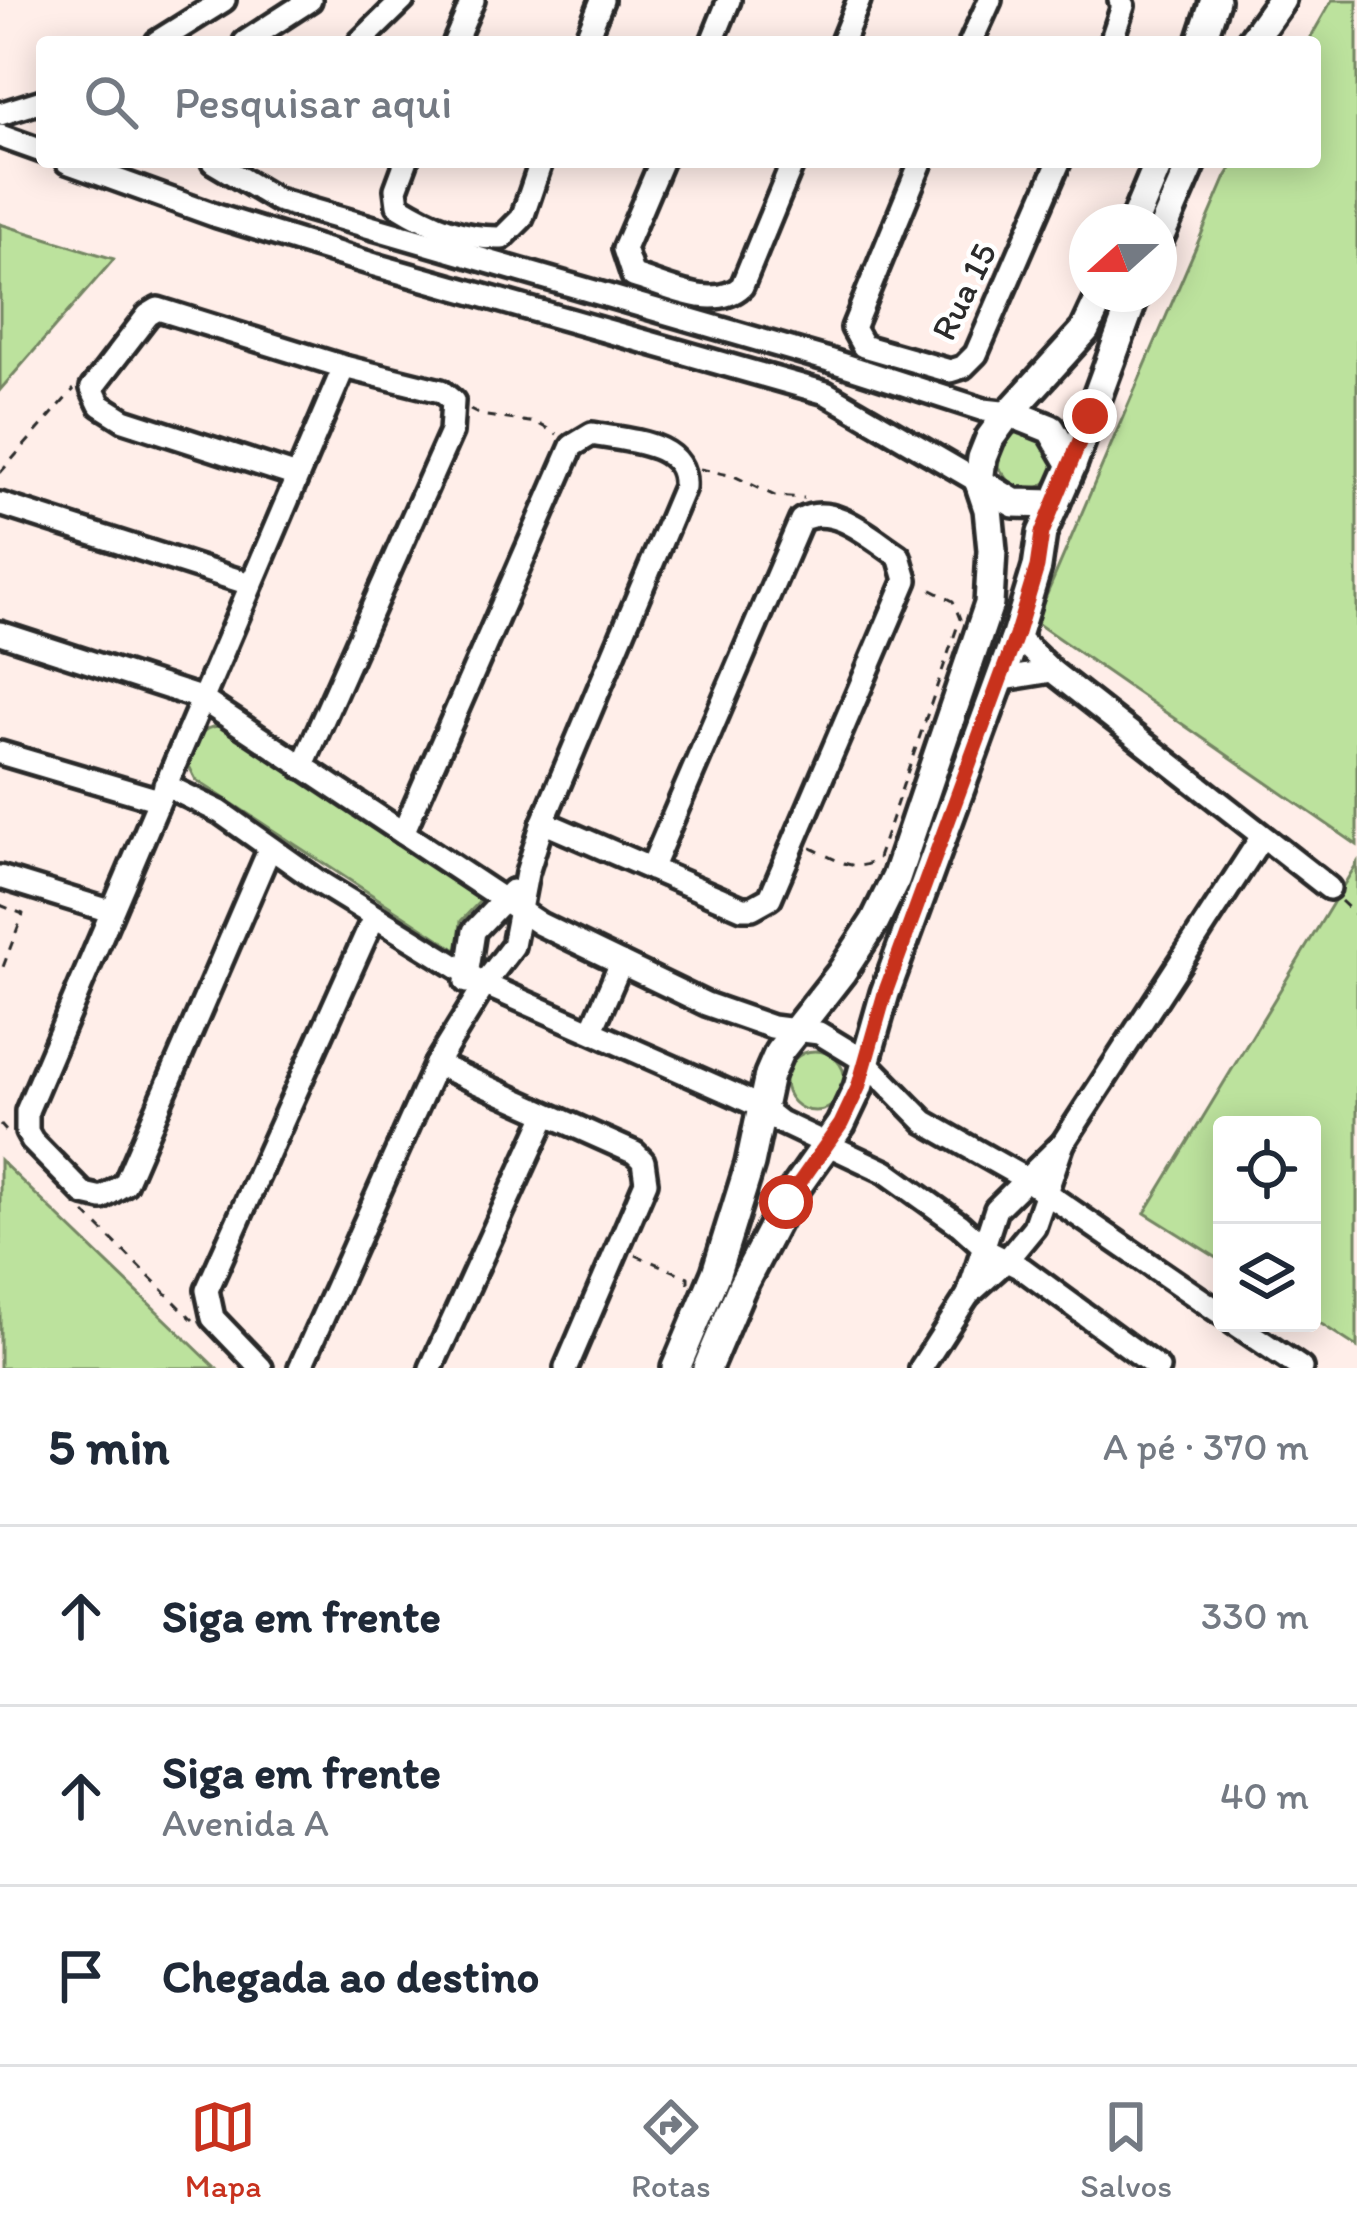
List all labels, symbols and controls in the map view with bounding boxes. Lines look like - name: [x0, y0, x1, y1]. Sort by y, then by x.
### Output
- search box: [36, 36, 1321, 168]
- icon: search: [78, 69, 144, 135]
- text: Pesquisar aqui: [174, 75, 452, 129]
- north arrow: [1069, 204, 1177, 312]
- street label: Rua 15: [922, 235, 1005, 347]
- route end: [1063, 389, 1117, 443]
- map controls: [1213, 1116, 1321, 1332]
- button: locate: [1213, 1116, 1321, 1224]
- route start: [759, 1175, 813, 1229]
- button: layers: [1213, 1224, 1321, 1332]
- text: 5 min: [48, 1416, 169, 1477]
- text: A pé · 370 m: [1103, 1423, 1309, 1470]
- icon: ahead: [48, 1583, 114, 1649]
- text: Siga em frente: [162, 1589, 441, 1643]
- text: 330 m: [1201, 1592, 1309, 1639]
- text: Siga em frente: [162, 1745, 441, 1799]
- icon: ahead: [48, 1763, 114, 1829]
- text: 40 m: [1220, 1772, 1309, 1819]
- text: Avenida A: [162, 1799, 329, 1846]
- icon: arrive: [48, 1943, 114, 2009]
- text: Chegada ao destino: [162, 1949, 539, 2003]
- tab: Mapa: [185, 2094, 262, 2205]
- tab: Rotas: [631, 2094, 711, 2205]
- tab: Salvos: [1080, 2094, 1172, 2205]

